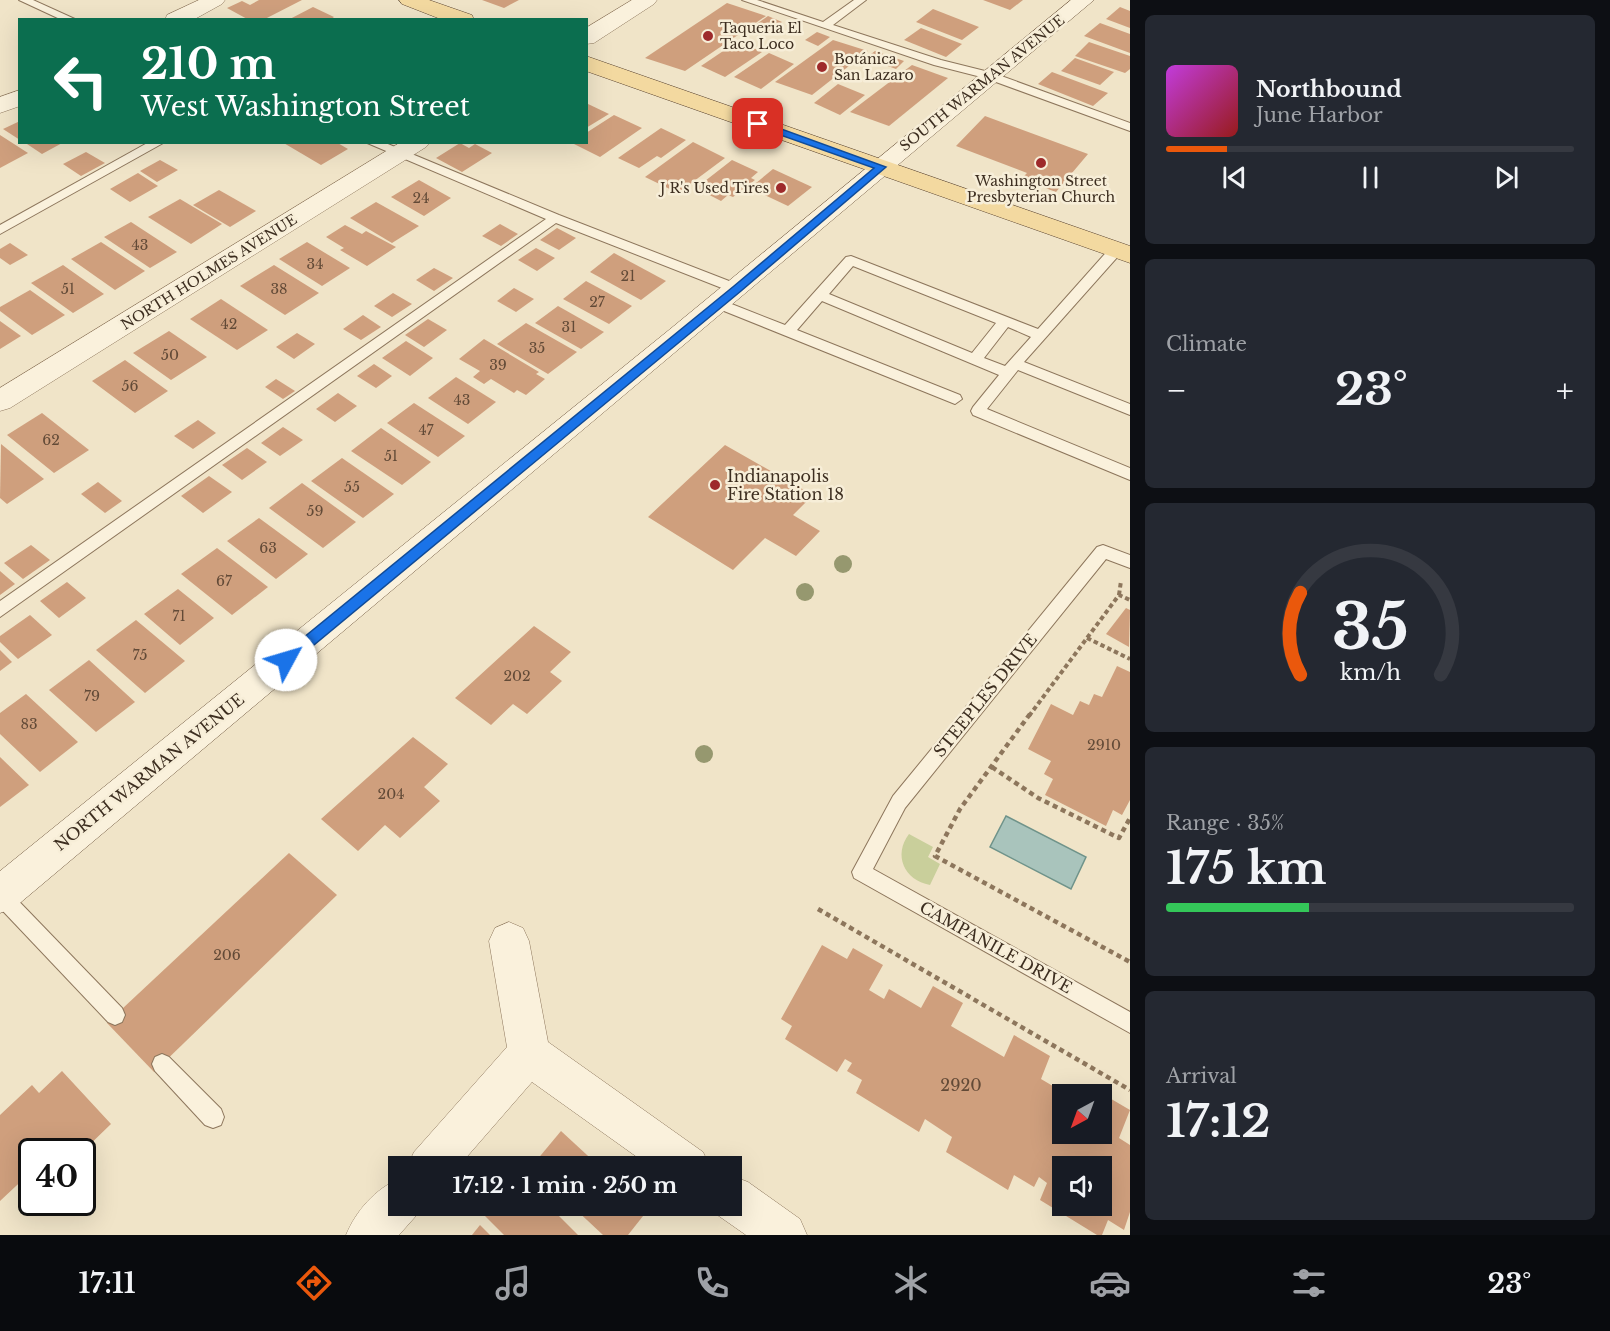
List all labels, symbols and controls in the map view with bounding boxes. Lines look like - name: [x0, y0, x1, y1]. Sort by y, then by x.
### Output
- street label: SOUTH WARMAN AVENUE: [896, 11, 1068, 155]
- place label: Taqueria El Taco Loco: [720, 19, 802, 53]
- marker: Taqueria El Taco Loco: [701, 29, 715, 43]
- text: 210 m: [141, 38, 276, 90]
- icon: left: [42, 42, 120, 120]
- place label: Botánica San Lazaro: [834, 50, 914, 84]
- marker: Botánica San Lazaro: [815, 60, 829, 74]
- text: Northbound: [1256, 76, 1402, 103]
- text: West Washington Street: [141, 90, 470, 123]
- pin: [732, 98, 783, 149]
- text: June Harbor: [1256, 103, 1383, 127]
- icon: arrive: [741, 107, 774, 140]
- marker: Washington Street Presbyterian Church: [1034, 156, 1048, 170]
- icon: previous: [1218, 161, 1251, 194]
- icon: pause: [1354, 161, 1387, 194]
- icon: next: [1490, 161, 1523, 194]
- place label: Washington Street Presbyterian Church: [967, 172, 1116, 206]
- place label: J R's Used Tires: [658, 179, 769, 197]
- marker: J R's Used Tires: [774, 181, 788, 195]
- house number: 24: [413, 189, 429, 207]
- street label: NORTH HOLMES AVENUE: [118, 210, 300, 334]
- house number: 43: [132, 236, 148, 254]
- house number: 34: [307, 255, 323, 273]
- house number: 21: [621, 267, 635, 285]
- house number: 51: [61, 280, 75, 298]
- house number: 38: [270, 280, 288, 298]
- house number: 27: [589, 293, 606, 311]
- house number: 42: [221, 315, 237, 333]
- house number: 31: [562, 318, 576, 336]
- text: Climate: [1166, 332, 1247, 356]
- house number: 35: [529, 339, 545, 357]
- house number: 50: [161, 346, 179, 364]
- house number: 39: [489, 356, 507, 374]
- text: 23°: [1335, 361, 1408, 417]
- text: −: [1166, 370, 1187, 411]
- text: +: [1556, 370, 1574, 411]
- house number: 56: [122, 377, 138, 395]
- house number: 43: [454, 391, 470, 409]
- house number: 47: [418, 421, 435, 439]
- house number: 62: [42, 431, 60, 449]
- house number: 51: [384, 447, 398, 465]
- place label: Indianapolis Fire Station 18: [727, 466, 844, 504]
- house number: 55: [344, 478, 360, 496]
- marker: Indianapolis Fire Station 18: [708, 478, 722, 492]
- house number: 59: [307, 502, 323, 520]
- house number: 63: [259, 539, 277, 557]
- house number: 67: [216, 572, 233, 590]
- text: 35: [1332, 588, 1408, 666]
- house number: 71: [172, 607, 186, 625]
- position arrow: [254, 628, 318, 692]
- street label: STEEPLES DRIVE: [929, 629, 1041, 761]
- house number: 75: [133, 646, 147, 664]
- text: km/h: [1340, 659, 1401, 686]
- house number: 202: [503, 667, 531, 685]
- house number: 79: [84, 687, 100, 705]
- street label: NORTH WARMAN AVENUE: [50, 689, 248, 855]
- house number: 83: [20, 715, 38, 733]
- house number: 2910: [1087, 736, 1121, 754]
- house number: 204: [378, 785, 404, 803]
- text: Range · 35%: [1166, 811, 1284, 835]
- text: 175 km: [1166, 840, 1327, 896]
- street label: CAMPANILE DRIVE: [916, 897, 1076, 997]
- house number: 206: [213, 946, 241, 964]
- text: Arrival: [1166, 1064, 1237, 1088]
- house number: 2920: [940, 1075, 982, 1095]
- north arrow: [1052, 1084, 1112, 1144]
- map controls: [1052, 1084, 1112, 1216]
- text: 17:12: [1166, 1093, 1271, 1149]
- speed limit sign: 40: [18, 1138, 96, 1216]
- button: sound: [1052, 1156, 1112, 1216]
- text: 17:12 · 1 min · 250 m: [453, 1172, 677, 1199]
- icon: directions: [293, 1262, 335, 1304]
- icon: music: [492, 1262, 534, 1304]
- icon: phone: [691, 1262, 733, 1304]
- icon: climate: [890, 1262, 932, 1304]
- icon: car: [1089, 1262, 1131, 1304]
- icon: filters: [1288, 1262, 1330, 1304]
- text: 17:11: [79, 1267, 136, 1300]
- text: 23°: [1488, 1267, 1531, 1300]

